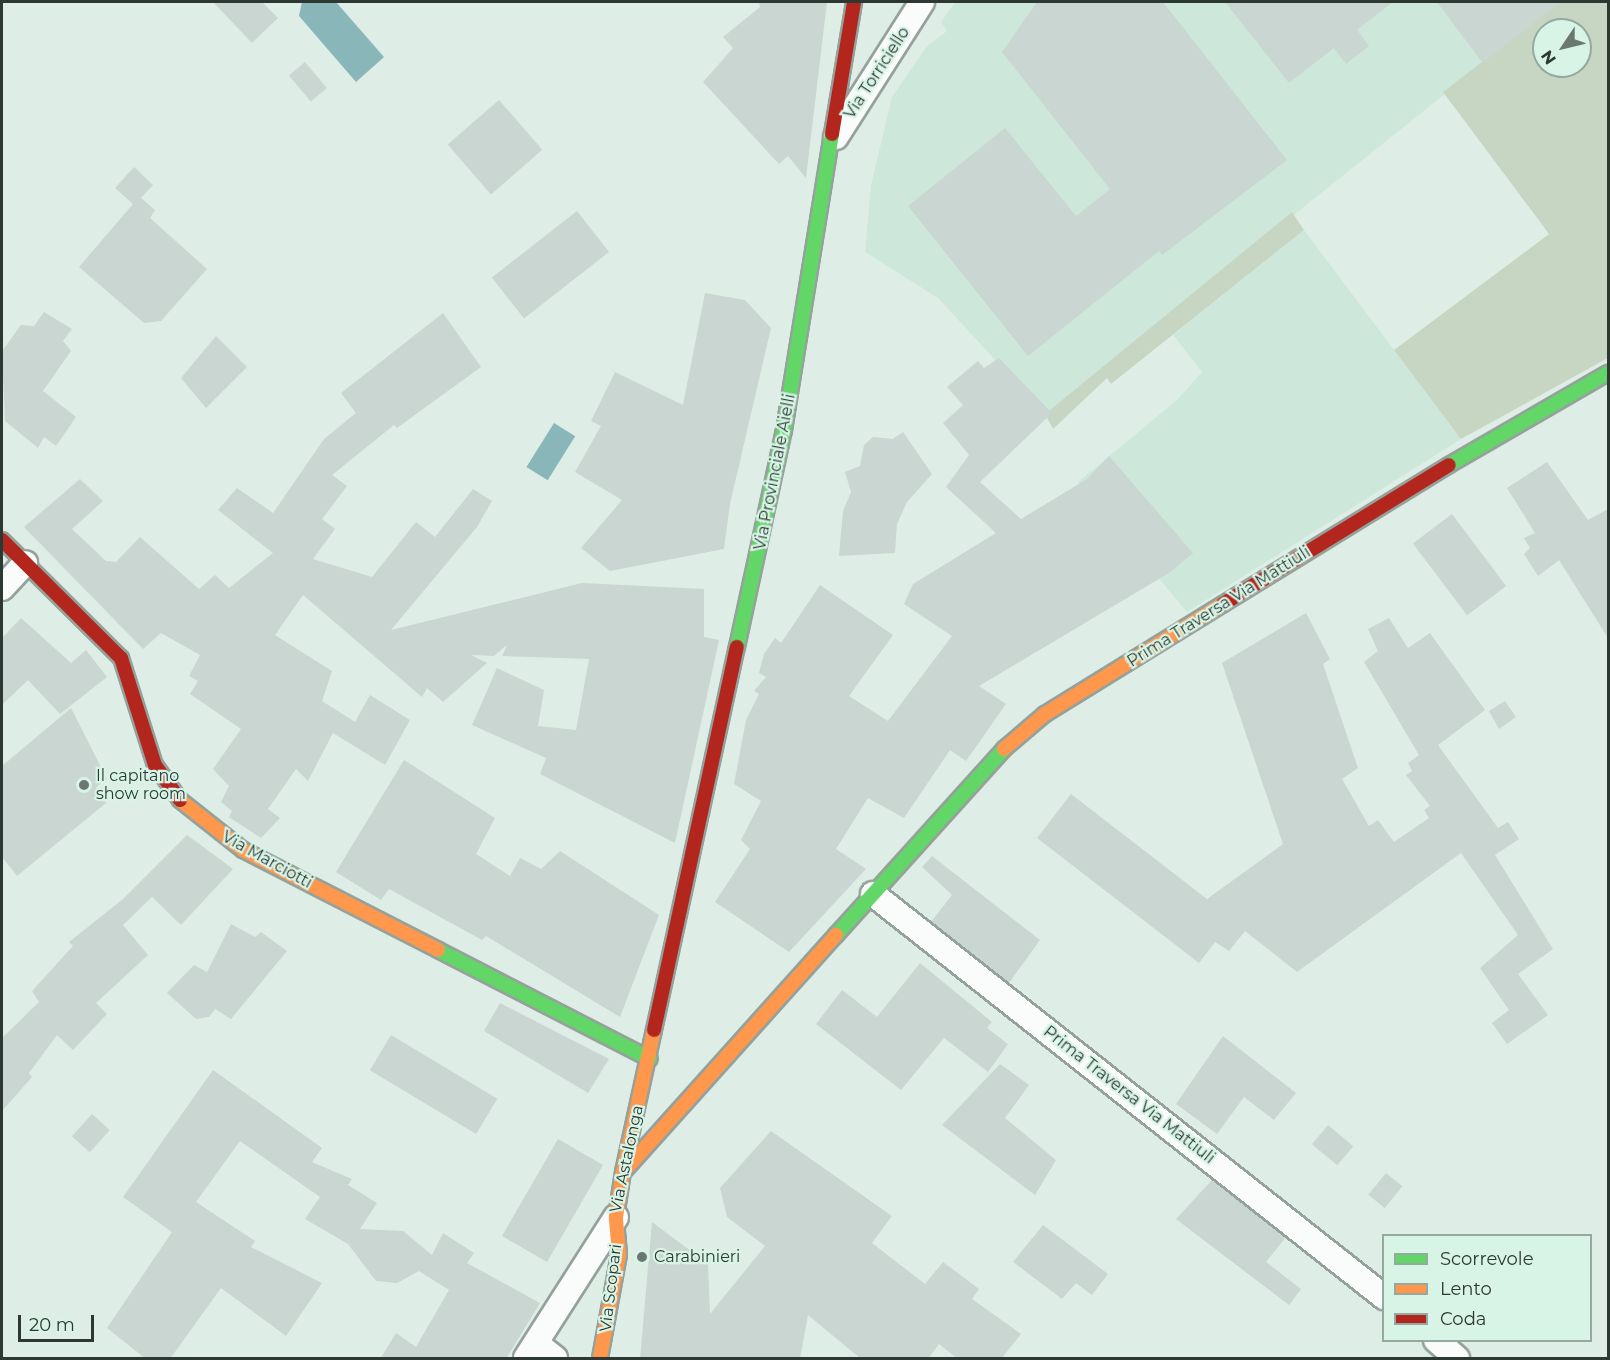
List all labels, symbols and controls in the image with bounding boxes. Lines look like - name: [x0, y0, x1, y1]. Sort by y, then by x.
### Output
- north arrow: [1532, 18, 1592, 78]
- street label: Via Torriciello: [840, 24, 914, 122]
- text: N: [1537, 47, 1560, 68]
- street label: Via Provinciale Aielli: [750, 392, 800, 552]
- street label: Prima Traversa Via Mattiuli: [1124, 543, 1314, 671]
- place label: Il capitano show room: [96, 766, 186, 804]
- marker: Il capitano show room: [77, 778, 91, 792]
- street label: Via Marciotti: [219, 827, 315, 893]
- street label: Prima Traversa Via Mattiuli: [1039, 1022, 1219, 1168]
- street label: Via Astalonga: [606, 1104, 648, 1214]
- legend: [1382, 1234, 1592, 1342]
- street label: Via Scopari: [596, 1243, 626, 1333]
- place label: Carabinieri: [654, 1247, 740, 1267]
- text: Scorrevole: [1440, 1248, 1534, 1270]
- marker: Carabinieri: [635, 1250, 649, 1264]
- text: Lento: [1440, 1278, 1492, 1300]
- scale bar: [21, 1303, 98, 1341]
- text: Coda: [1440, 1308, 1486, 1330]
- text: 20 m: [29, 1314, 75, 1336]

